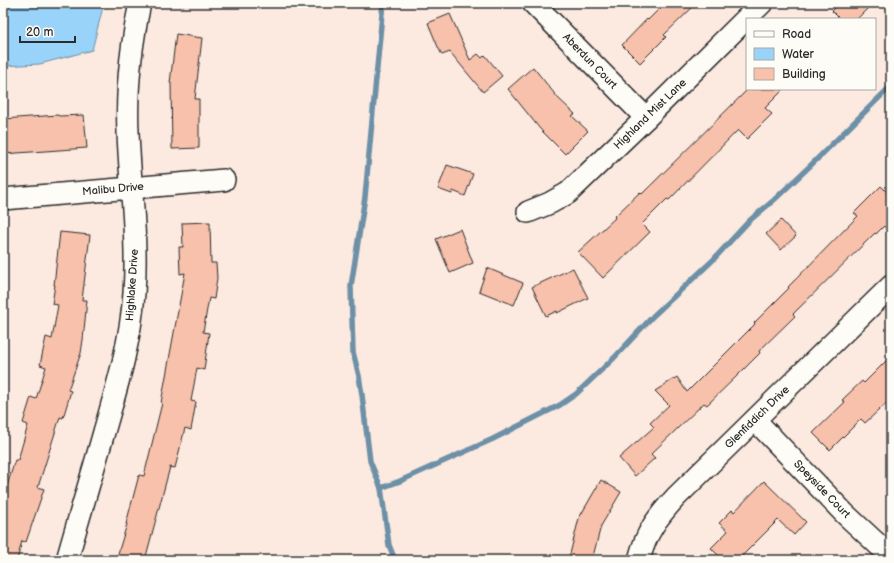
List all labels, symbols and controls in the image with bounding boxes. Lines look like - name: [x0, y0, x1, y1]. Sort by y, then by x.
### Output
- scale bar: [20, 18, 75, 44]
- legend: [746, 18, 876, 90]
- text: 20 m: [26, 25, 53, 40]
- text: Road: [782, 27, 811, 42]
- street label: Aberdun Court: [560, 30, 620, 92]
- text: Water: [782, 47, 814, 62]
- text: Building: [782, 67, 826, 82]
- street label: Highland Mist Lane: [611, 76, 689, 152]
- street label: Malibu Drive: [82, 180, 145, 198]
- street label: Highlake Drive: [123, 248, 141, 321]
- street label: Glenfiddich Drive: [722, 383, 792, 451]
- street label: Speyside Court: [791, 457, 853, 521]

